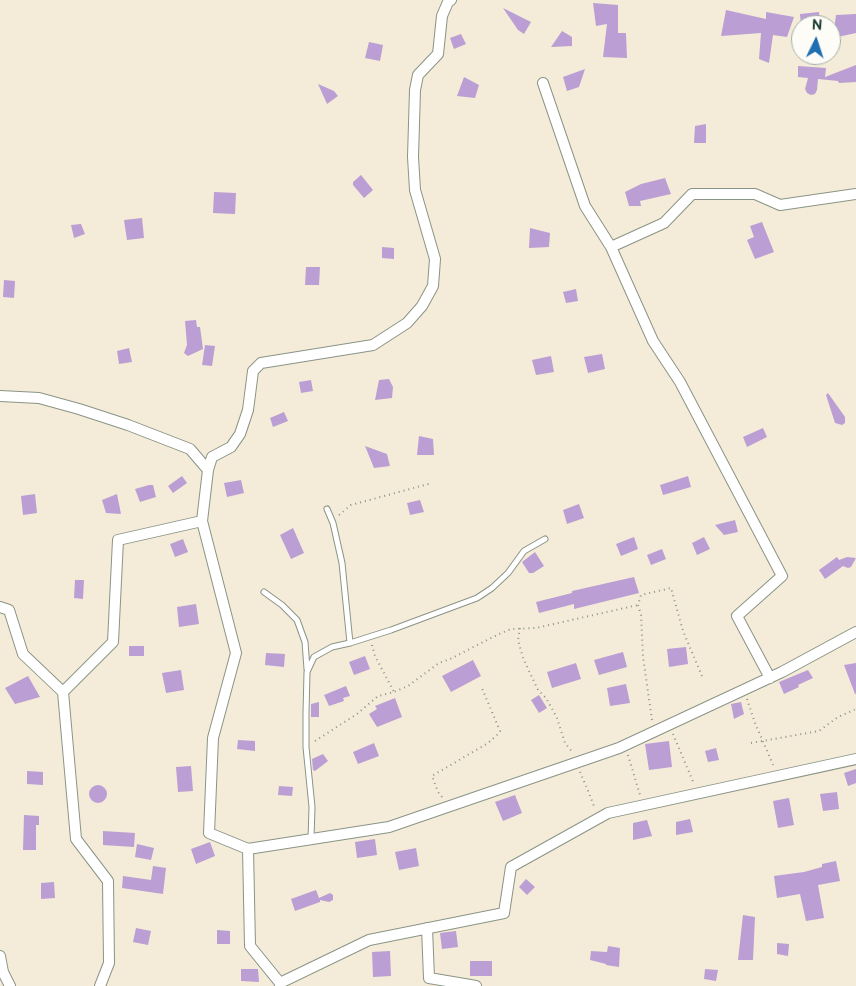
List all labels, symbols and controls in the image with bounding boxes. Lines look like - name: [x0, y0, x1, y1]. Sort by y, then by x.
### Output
- north arrow: [791, 15, 841, 65]
- text: N: [811, 17, 823, 34]

